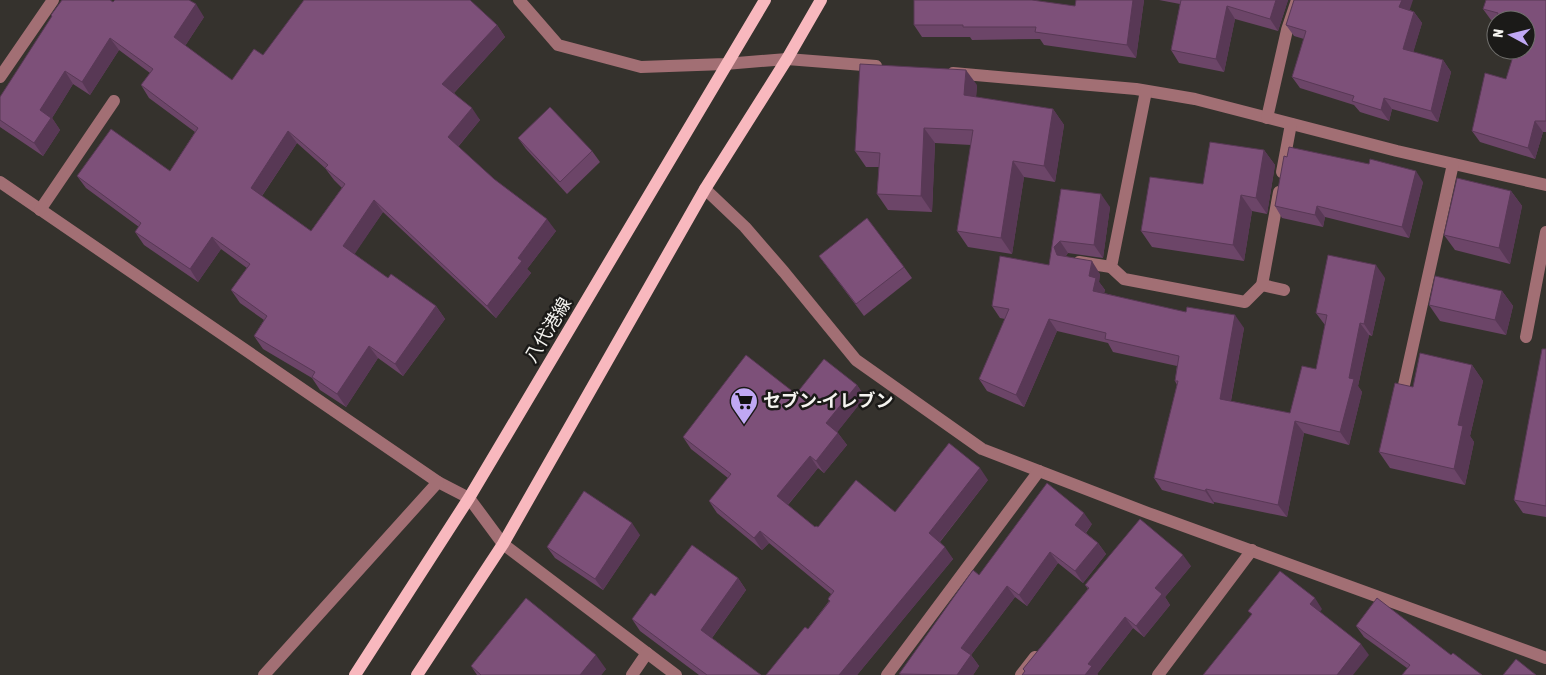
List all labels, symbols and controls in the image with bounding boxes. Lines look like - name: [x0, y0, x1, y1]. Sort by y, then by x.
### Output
- north arrow: [1486, 10, 1536, 60]
- text: N: [1490, 28, 1507, 38]
- street label: 八代港線: [520, 293, 575, 366]
- supermarket icon: セブン-イレブン: [729, 386, 759, 425]
- place label: セブン-イレブン: [763, 390, 894, 411]

